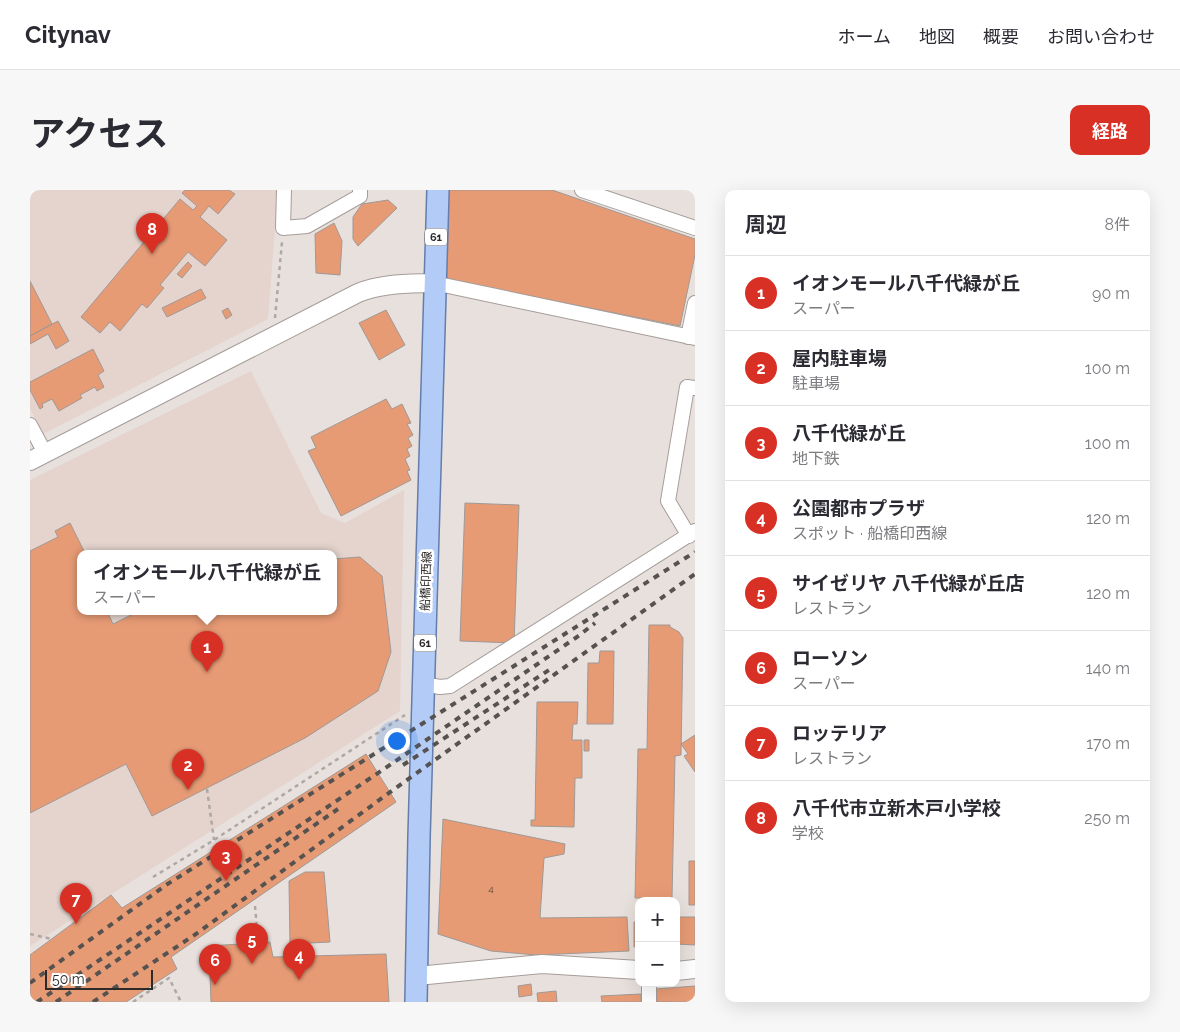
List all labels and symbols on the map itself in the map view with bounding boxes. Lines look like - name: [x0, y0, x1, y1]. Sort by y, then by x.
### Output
- pin: 8: [136, 213, 168, 254]
- road number: 61: [425, 228, 447, 246]
- street label: 船橋印西線: [418, 551, 434, 611]
- pin: 1: [191, 631, 223, 672]
- road number: 61: [414, 634, 436, 652]
- your location: [384, 728, 410, 754]
- pin: 2: [172, 749, 204, 790]
- pin: 3: [210, 840, 242, 881]
- pin: 7: [60, 883, 92, 924]
- house number: 4: [488, 883, 494, 894]
- pin: 5: [236, 923, 268, 964]
- pin: 4: [283, 939, 315, 980]
- pin: 6: [199, 944, 231, 985]
- scale bar: [45, 967, 152, 990]

